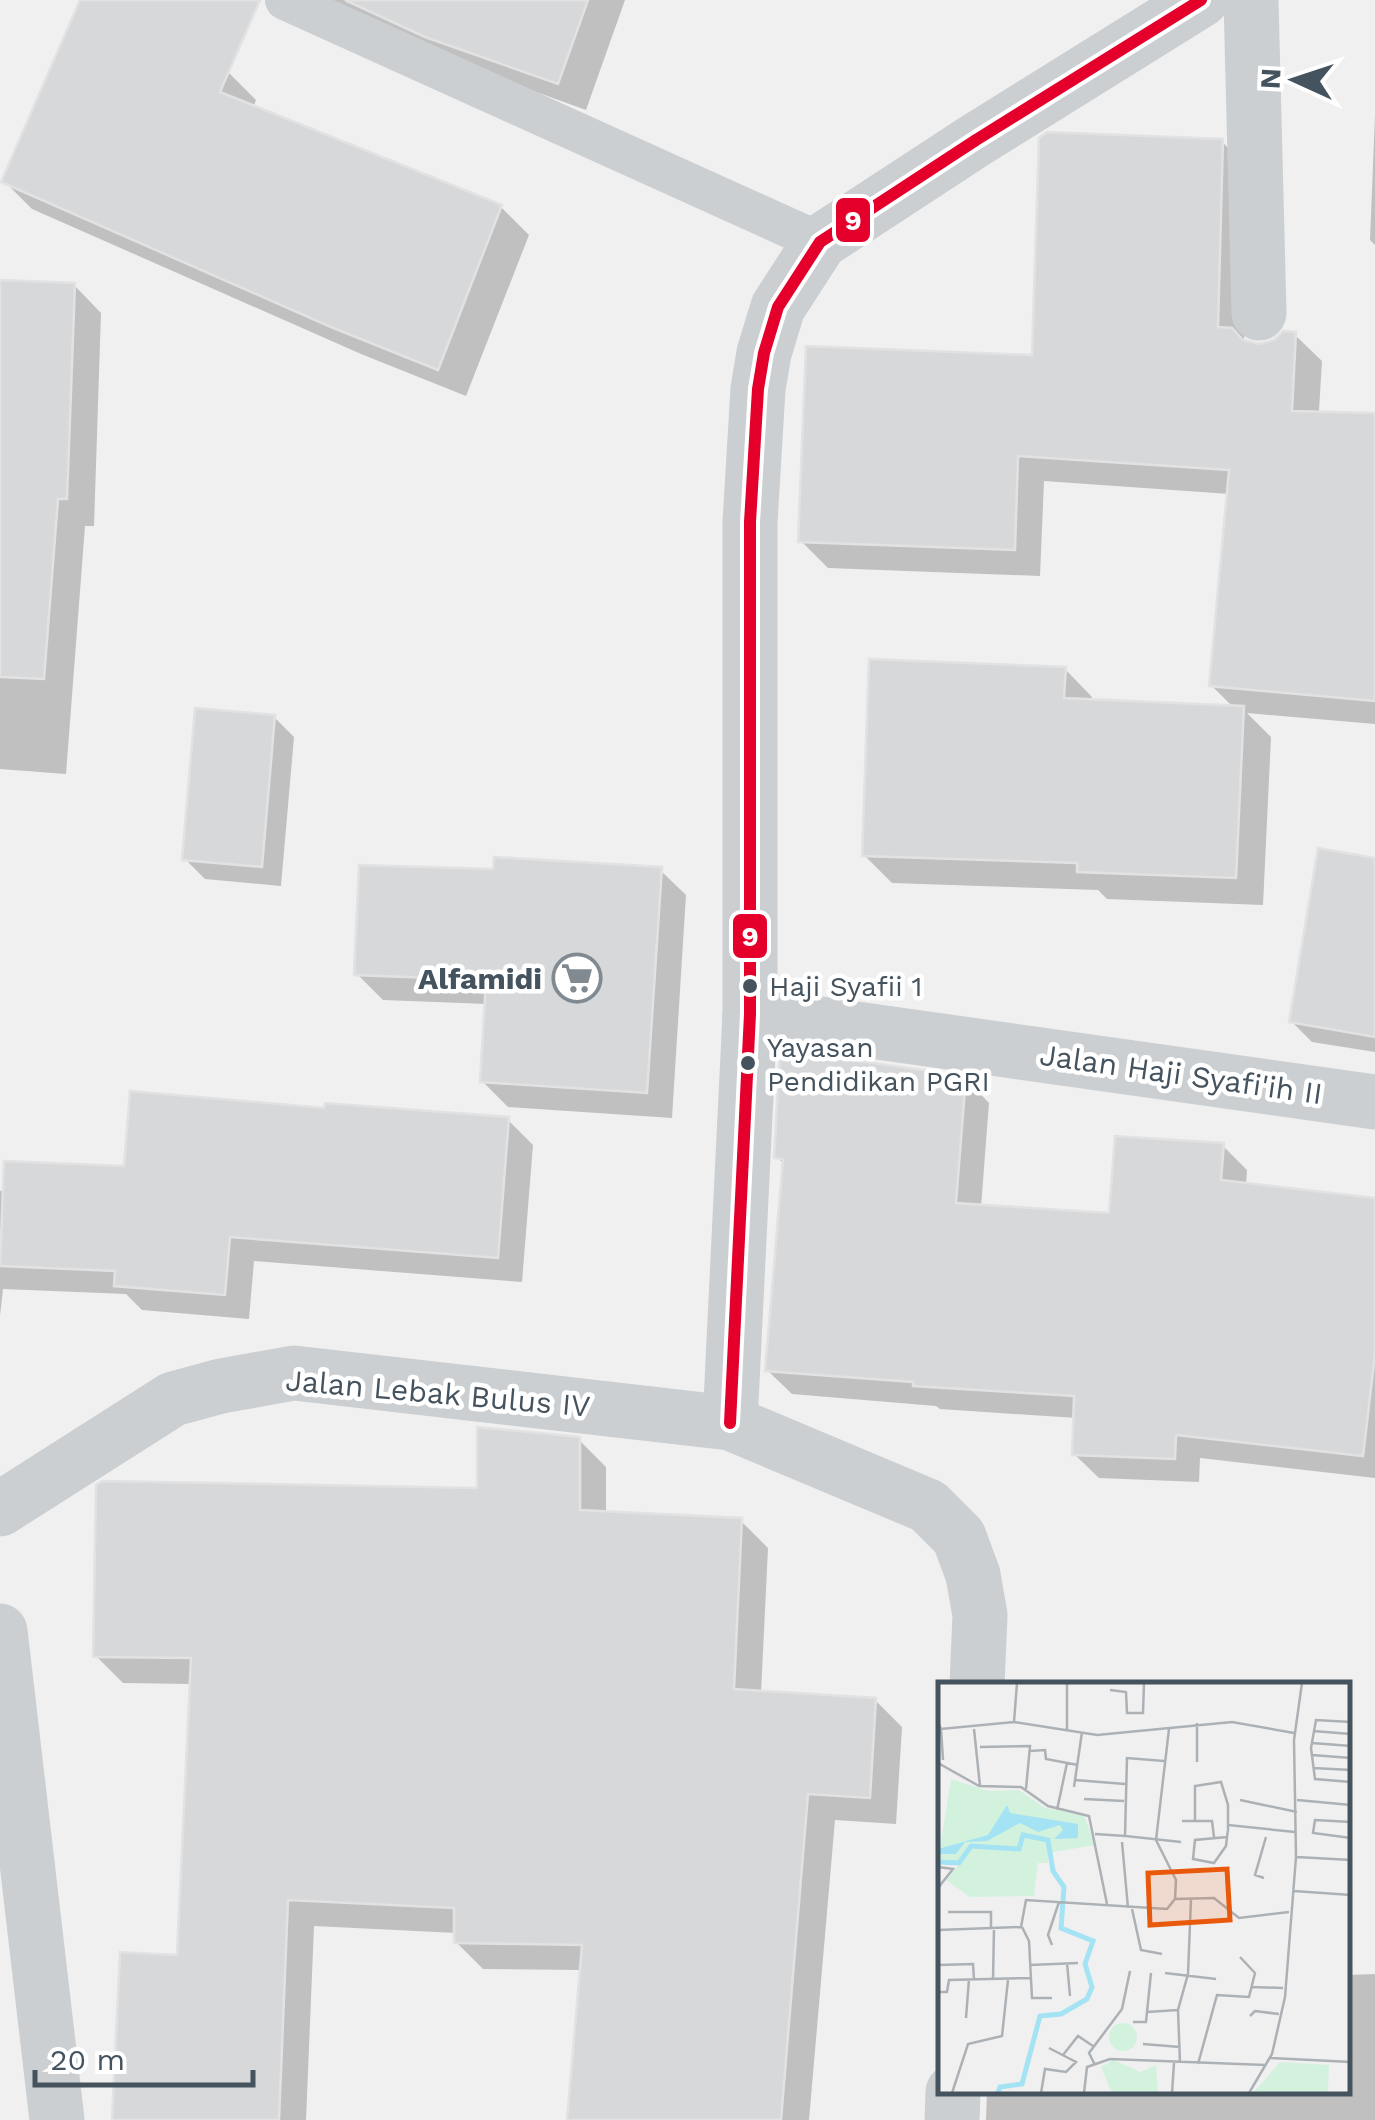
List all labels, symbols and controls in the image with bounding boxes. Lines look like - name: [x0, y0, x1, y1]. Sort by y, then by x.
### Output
- north arrow: [1245, 30, 1345, 130]
- text: N: [1254, 67, 1288, 90]
- line badge: 9: [834, 196, 872, 244]
- text: 9: [844, 204, 862, 237]
- line badge: 9: [731, 912, 769, 960]
- text: 9: [741, 920, 759, 953]
- supermarket icon: Alfamidi: [551, 952, 603, 1004]
- place label: Alfamidi: [418, 961, 542, 996]
- place label: Haji Syafii 1: [769, 970, 923, 1003]
- marker: Haji Syafii 1: [740, 976, 760, 996]
- place label: Yayasan Pendidikan PGRI: [767, 1031, 990, 1098]
- street label: Jalan Haji Syafi'ih II: [1037, 1037, 1325, 1111]
- marker: Yayasan Pendidikan PGRI: [738, 1053, 758, 1073]
- street label: Jalan Lebak Bulus IV: [284, 1362, 592, 1424]
- inset map: [938, 1682, 1350, 2095]
- scale bar: [35, 2025, 252, 2087]
- text: 20 m: [50, 2042, 125, 2077]

